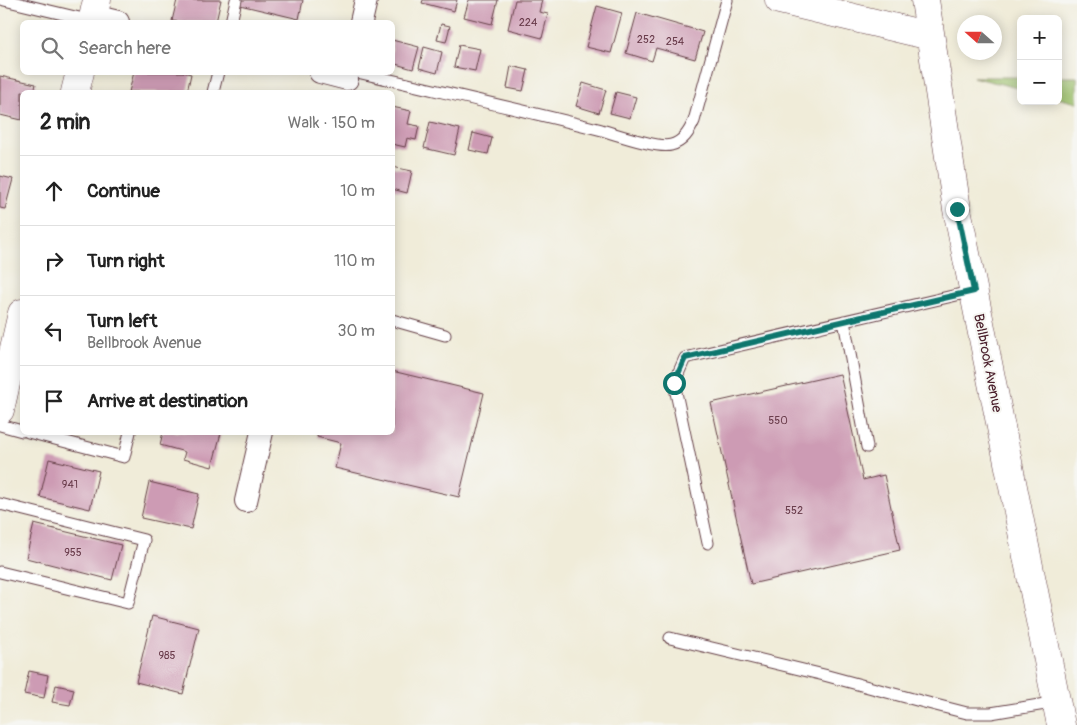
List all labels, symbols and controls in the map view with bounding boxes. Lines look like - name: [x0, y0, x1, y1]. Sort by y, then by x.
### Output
- north arrow: [957, 15, 1002, 60]
- map controls: [1017, 15, 1062, 105]
- button: +: [1017, 15, 1062, 60]
- house number: 224: [519, 16, 538, 29]
- search box: [20, 20, 395, 75]
- house number: 252: [637, 33, 655, 46]
- icon: search: [38, 34, 66, 62]
- house number: 254: [666, 35, 685, 48]
- text: Search here: [78, 36, 171, 60]
- button: −: [1017, 60, 1062, 105]
- text: 2 min: [40, 109, 90, 136]
- text: Walk · 150 m: [288, 113, 375, 133]
- icon: ahead: [40, 177, 68, 205]
- text: Continue: [87, 179, 160, 203]
- text: 10 m: [340, 181, 375, 201]
- route end: [946, 198, 969, 221]
- icon: right: [40, 247, 68, 275]
- text: Turn right: [87, 249, 165, 273]
- text: 110 m: [334, 251, 375, 271]
- text: Turn left: [87, 309, 157, 333]
- street label: Bellbrook Avenue: [970, 312, 1006, 414]
- icon: left: [40, 317, 68, 345]
- text: 30 m: [337, 321, 375, 341]
- text: Bellbrook Avenue: [87, 333, 201, 353]
- route start: [663, 372, 686, 395]
- icon: arrive: [40, 387, 68, 415]
- text: Arrive at destination: [87, 389, 248, 413]
- house number: 550: [768, 414, 788, 427]
- house number: 941: [62, 478, 78, 491]
- house number: 552: [785, 504, 803, 517]
- house number: 955: [64, 546, 82, 559]
- house number: 985: [158, 649, 176, 662]

